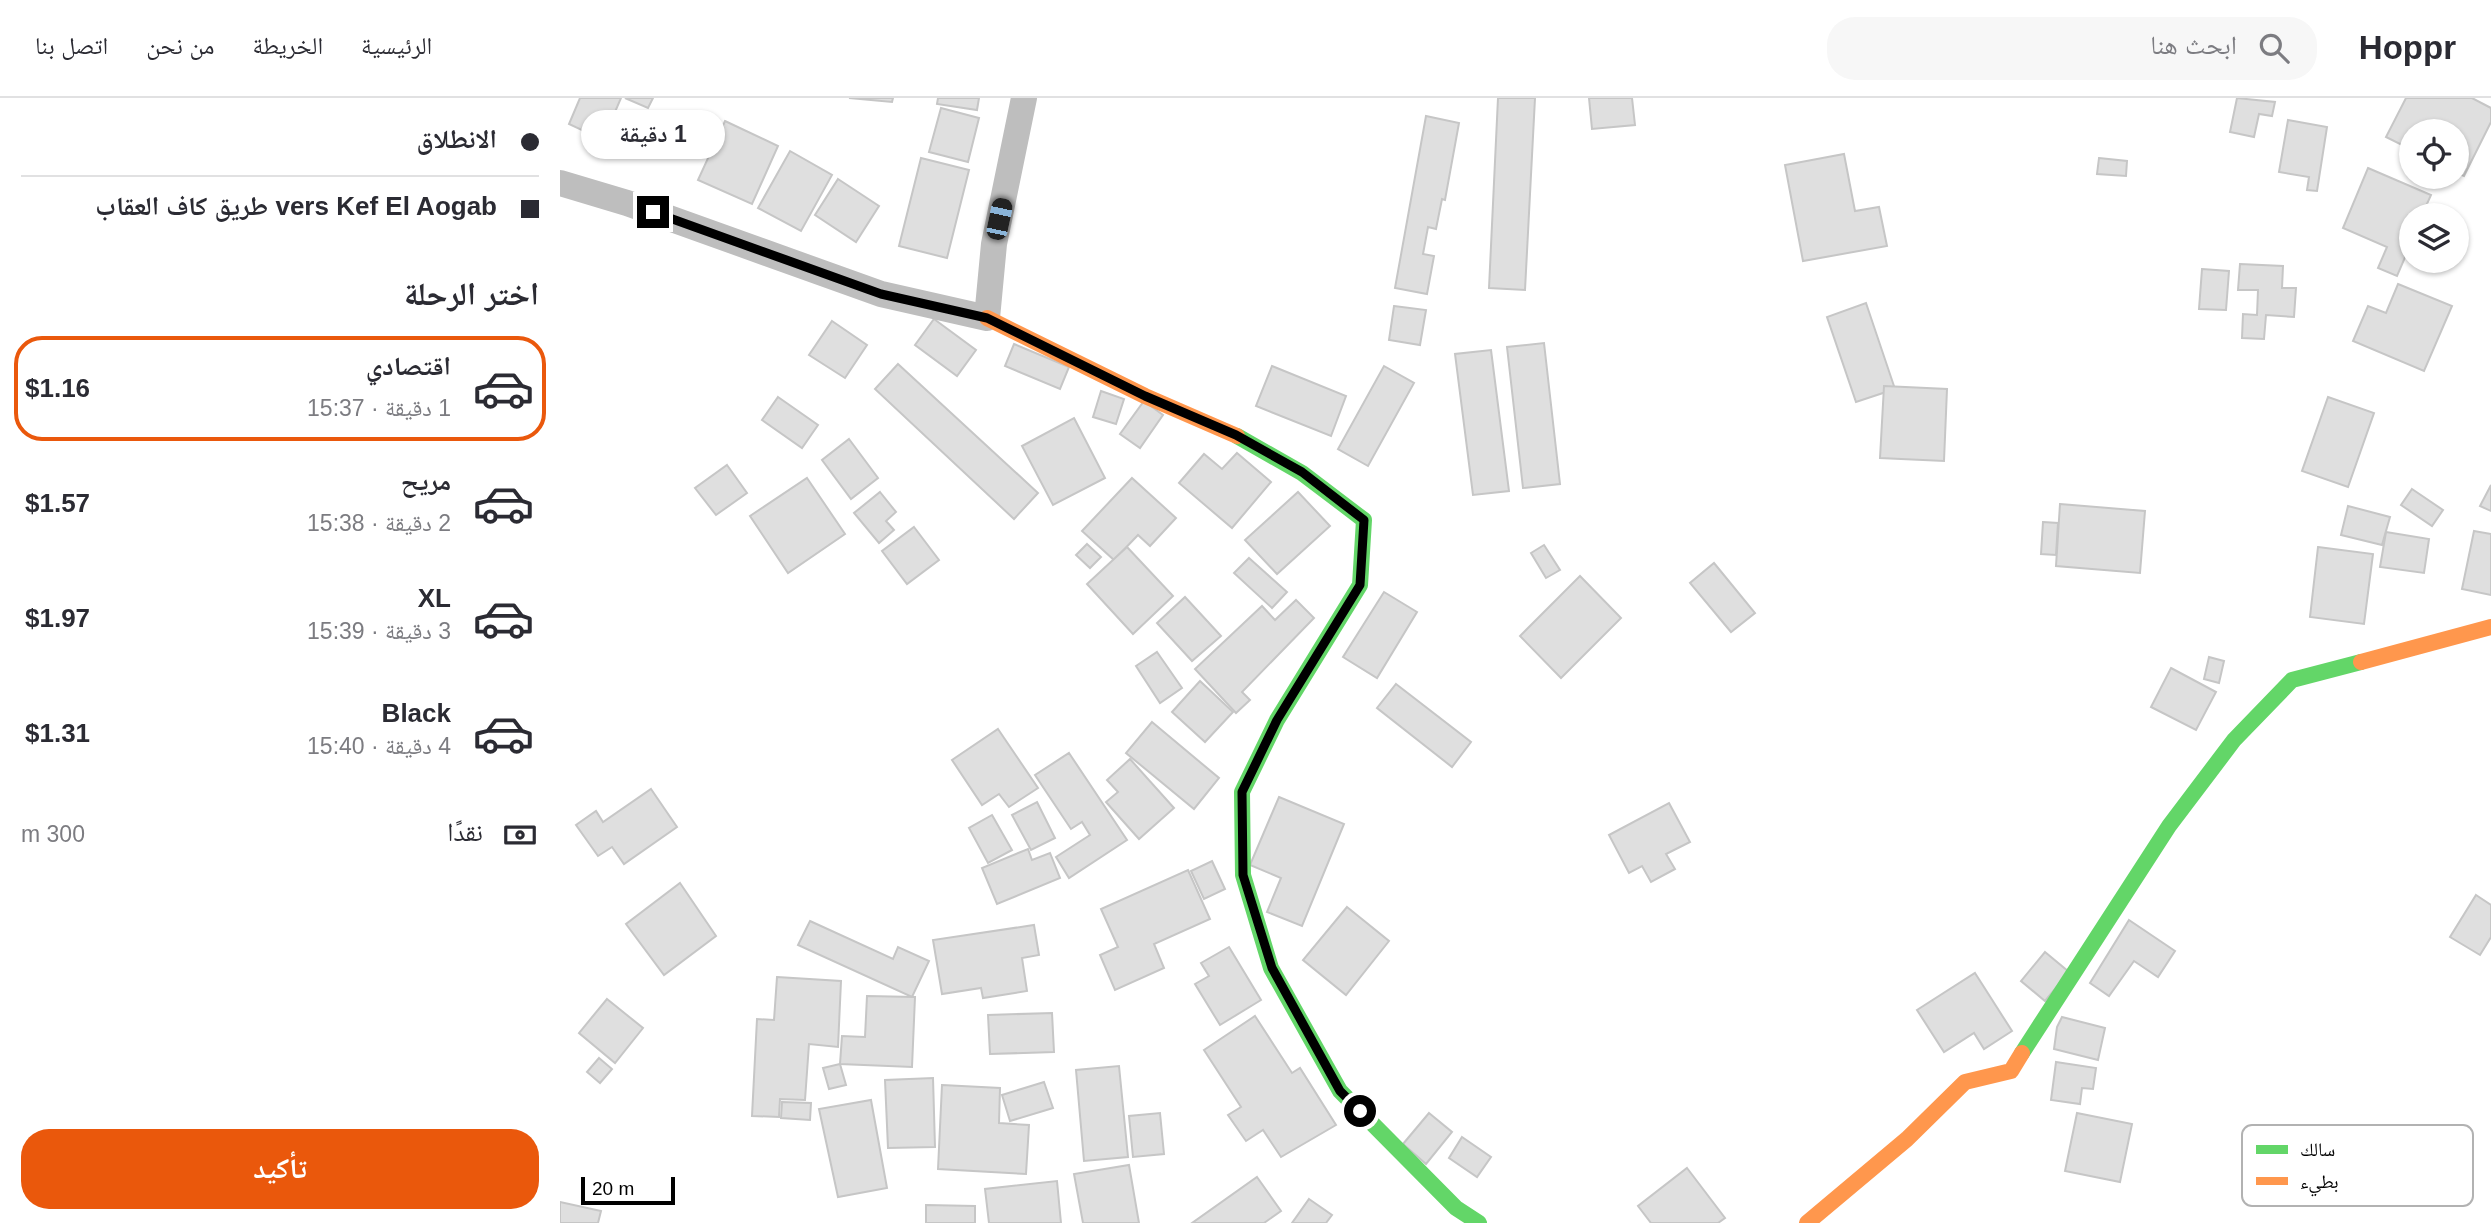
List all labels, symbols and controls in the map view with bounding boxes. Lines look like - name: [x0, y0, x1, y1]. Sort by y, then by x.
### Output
- search box: [1827, 17, 2317, 80]
- icon: search: [2255, 29, 2293, 67]
- text: Hoppr: [2359, 29, 2456, 66]
- text: ابحث هنا: [2150, 30, 2237, 60]
- text: اتصل بنا: [35, 32, 108, 59]
- text: من نحن: [146, 32, 214, 59]
- text: الخريطة: [252, 32, 323, 59]
- text: الرئيسية: [361, 32, 432, 59]
- callout: 1 دقيقة: [581, 110, 725, 159]
- map controls: [2399, 119, 2469, 273]
- button: locate: [2399, 119, 2469, 189]
- text: 1 دقيقة: [619, 121, 687, 147]
- text: الانطلاق: [417, 124, 497, 154]
- text: vers Kef El Aogab طريق كاف العقاب: [95, 191, 497, 221]
- route end: [637, 196, 669, 228]
- car: [985, 196, 1014, 242]
- button: layers: [2399, 203, 2469, 273]
- text: اختر الرحلة: [404, 276, 539, 312]
- text: اقتصادي: [366, 351, 451, 381]
- icon: car: [472, 357, 535, 420]
- text: $1.16: [25, 373, 90, 403]
- text: 1 دقيقة · 15:37: [307, 395, 451, 421]
- text: مريح: [401, 466, 451, 496]
- icon: car: [472, 472, 535, 535]
- text: $1.57: [25, 488, 90, 518]
- text: 2 دقيقة · 15:38: [307, 510, 451, 536]
- text: XL: [418, 583, 451, 613]
- icon: car: [472, 587, 535, 650]
- text: $1.97: [25, 603, 90, 633]
- text: 3 دقيقة · 15:39: [307, 618, 451, 644]
- text: Black: [382, 698, 451, 728]
- icon: car: [472, 702, 535, 765]
- text: $1.31: [25, 718, 90, 748]
- text: 4 دقيقة · 15:40: [307, 733, 451, 759]
- icon: cash: [501, 816, 539, 854]
- text: نقدًا: [447, 817, 483, 847]
- text: 300 m: [21, 821, 85, 847]
- route start: [1344, 1095, 1376, 1127]
- legend: [2242, 1125, 2473, 1206]
- button: تأكيد: [21, 1129, 539, 1209]
- text: سالك: [2300, 1139, 2335, 1160]
- text: بطيء: [2300, 1171, 2339, 1197]
- scale bar: [581, 1174, 676, 1206]
- text: 20 m: [592, 1178, 634, 1199]

